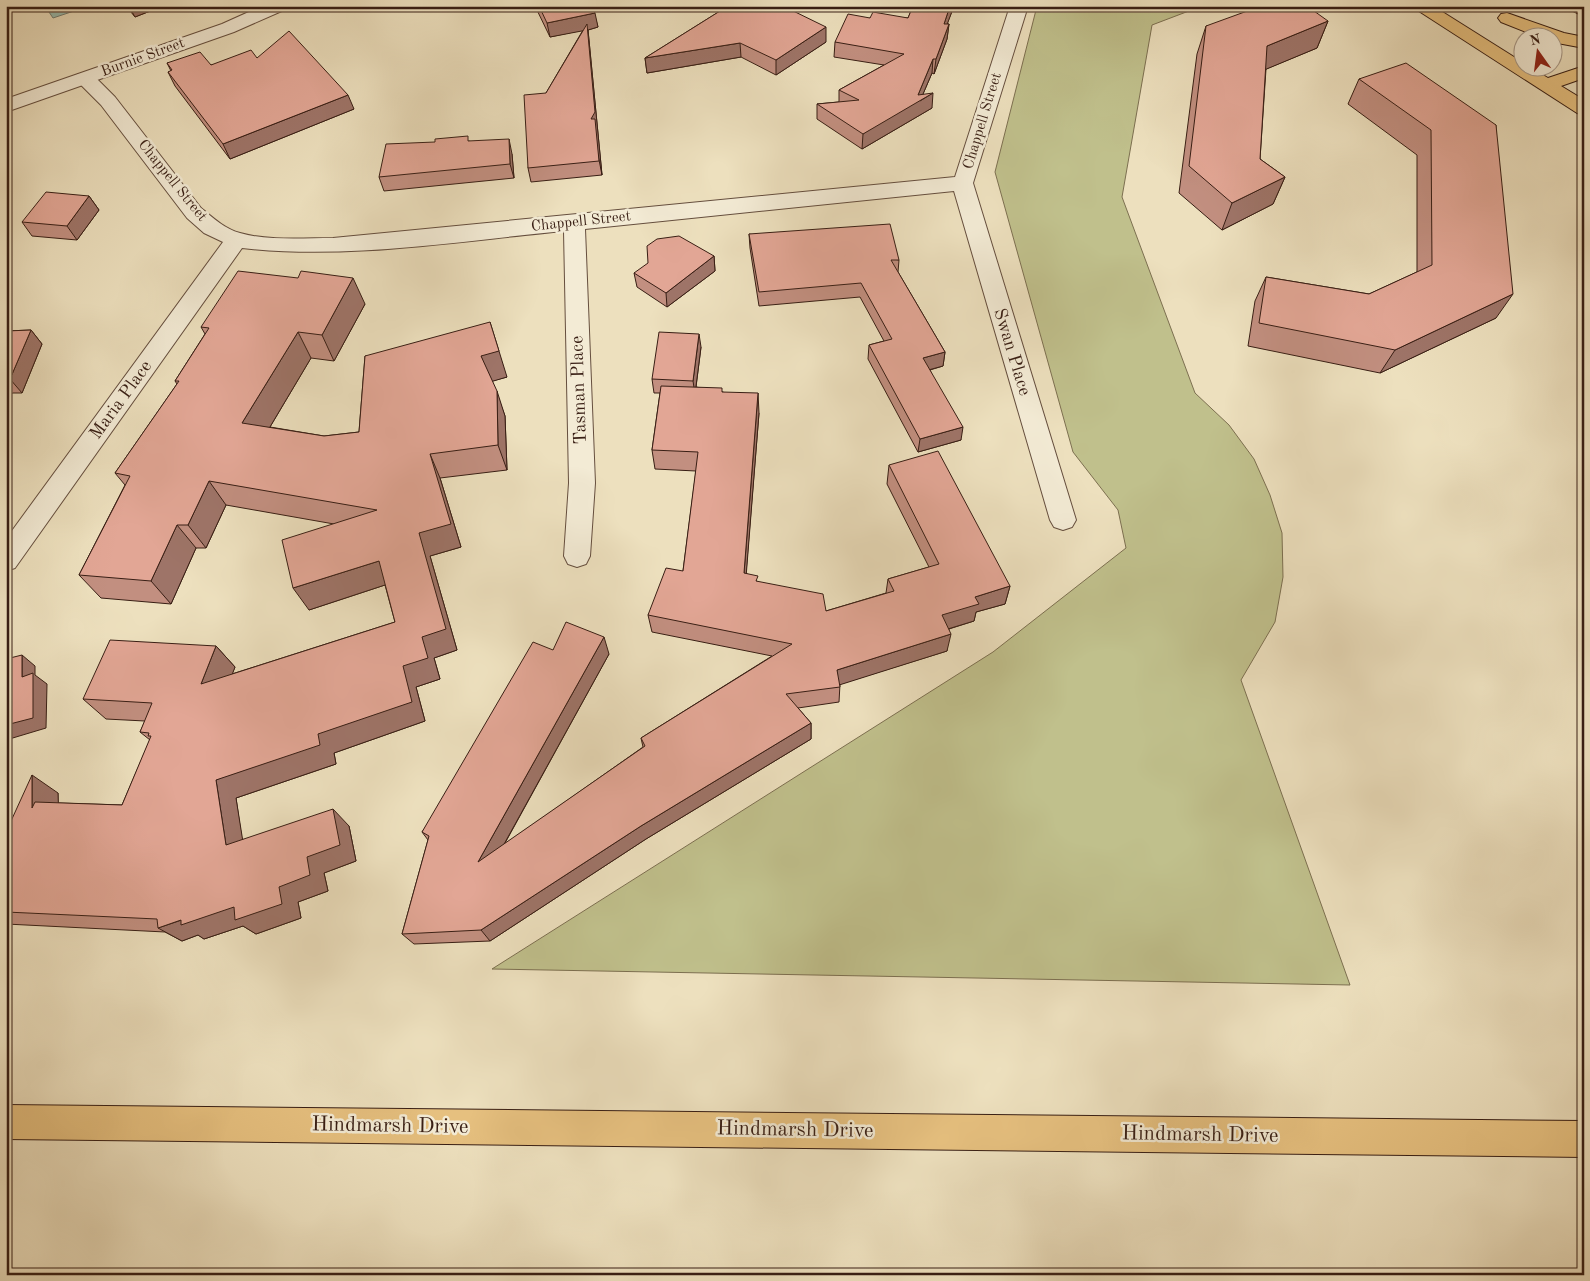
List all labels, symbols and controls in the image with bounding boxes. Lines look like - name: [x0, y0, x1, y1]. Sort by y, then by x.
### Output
- north arrow: [1512, 28, 1562, 78]
- text: N: [1528, 32, 1542, 48]
- street label: Burnie Street: [99, 36, 187, 80]
- street label: Chappell Street: [961, 71, 1005, 171]
- street label: Chappell Street: [135, 137, 209, 225]
- street label: Chappell Street: [530, 209, 632, 235]
- street label: Swan Place: [990, 306, 1034, 398]
- street label: Tasman Place: [568, 335, 590, 445]
- street label: Maria Place: [87, 357, 155, 443]
- street label: Hindmarsh Drive: [311, 1114, 469, 1138]
- street label: Hindmarsh Drive: [716, 1118, 874, 1142]
- street label: Hindmarsh Drive: [1121, 1123, 1279, 1147]

